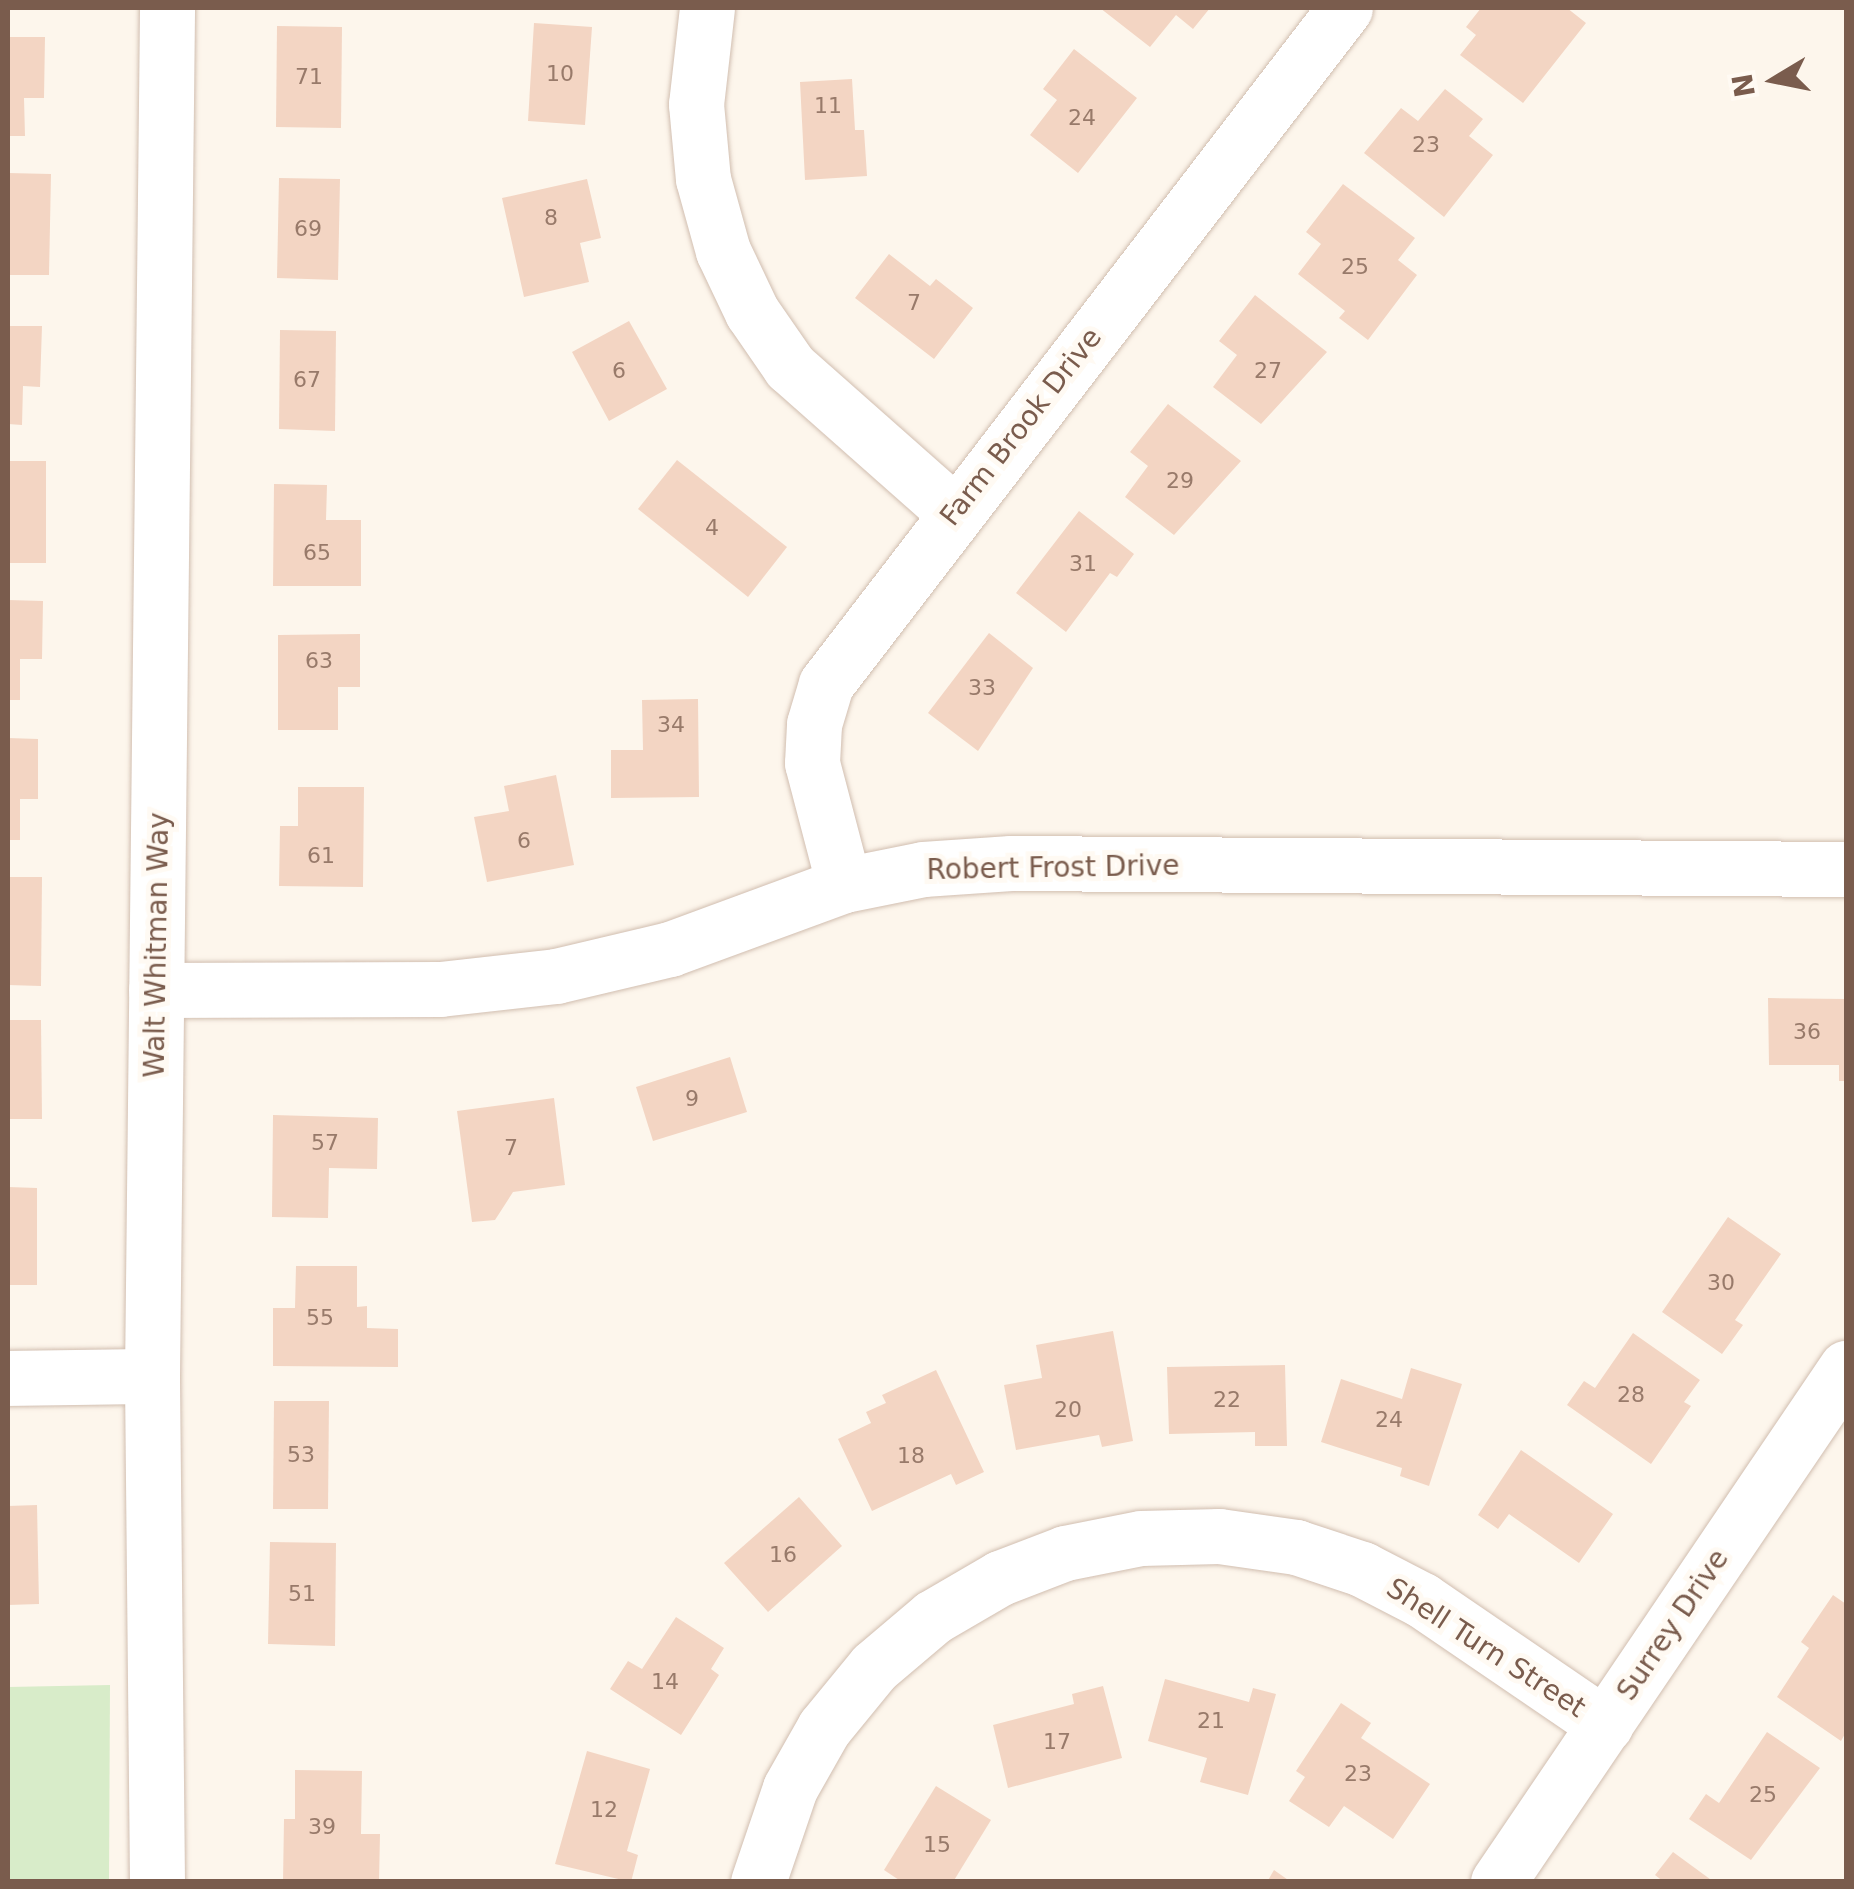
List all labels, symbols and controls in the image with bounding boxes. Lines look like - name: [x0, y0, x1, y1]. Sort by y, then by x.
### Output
- north arrow: [1724, 30, 1824, 130]
- house number: 10: [546, 61, 574, 87]
- house number: 71: [295, 64, 323, 90]
- text: N: [1726, 71, 1762, 100]
- house number: 11: [814, 93, 842, 119]
- house number: 24: [1068, 105, 1096, 131]
- house number: 23: [1412, 132, 1440, 158]
- house number: 8: [544, 205, 558, 231]
- house number: 69: [294, 216, 322, 242]
- house number: 25: [1341, 254, 1369, 280]
- house number: 7: [907, 290, 921, 316]
- street label: Farm Brook Drive: [933, 321, 1109, 533]
- house number: 6: [612, 358, 626, 384]
- house number: 27: [1254, 358, 1282, 384]
- house number: 67: [293, 367, 321, 393]
- house number: 29: [1166, 468, 1194, 494]
- house number: 4: [705, 515, 719, 541]
- house number: 65: [303, 540, 331, 566]
- house number: 31: [1069, 551, 1097, 577]
- house number: 63: [305, 648, 333, 674]
- house number: 33: [968, 675, 996, 701]
- house number: 34: [657, 712, 685, 738]
- street label: Walt Whitman Way: [138, 812, 176, 1078]
- house number: 6: [517, 828, 531, 854]
- house number: 61: [307, 843, 335, 869]
- street label: Robert Frost Drive: [926, 849, 1180, 887]
- house number: 36: [1793, 1019, 1821, 1045]
- house number: 9: [685, 1086, 699, 1112]
- house number: 57: [311, 1130, 339, 1156]
- house number: 7: [504, 1135, 518, 1161]
- house number: 30: [1707, 1270, 1735, 1296]
- house number: 55: [306, 1305, 334, 1331]
- house number: 28: [1617, 1382, 1645, 1408]
- house number: 22: [1213, 1387, 1241, 1413]
- house number: 20: [1054, 1397, 1082, 1423]
- house number: 24: [1375, 1407, 1403, 1433]
- house number: 53: [287, 1442, 315, 1468]
- house number: 18: [897, 1443, 925, 1469]
- house number: 16: [769, 1542, 797, 1568]
- street label: Surrey Drive: [1610, 1543, 1736, 1707]
- street label: Shell Turn Street: [1380, 1571, 1592, 1725]
- house number: 51: [288, 1581, 316, 1607]
- house number: 14: [651, 1669, 679, 1695]
- house number: 21: [1197, 1708, 1225, 1734]
- house number: 17: [1043, 1729, 1071, 1755]
- house number: 23: [1344, 1761, 1372, 1787]
- house number: 25: [1749, 1782, 1777, 1808]
- house number: 12: [590, 1797, 618, 1823]
- house number: 39: [308, 1814, 336, 1840]
- house number: 15: [923, 1832, 951, 1858]

